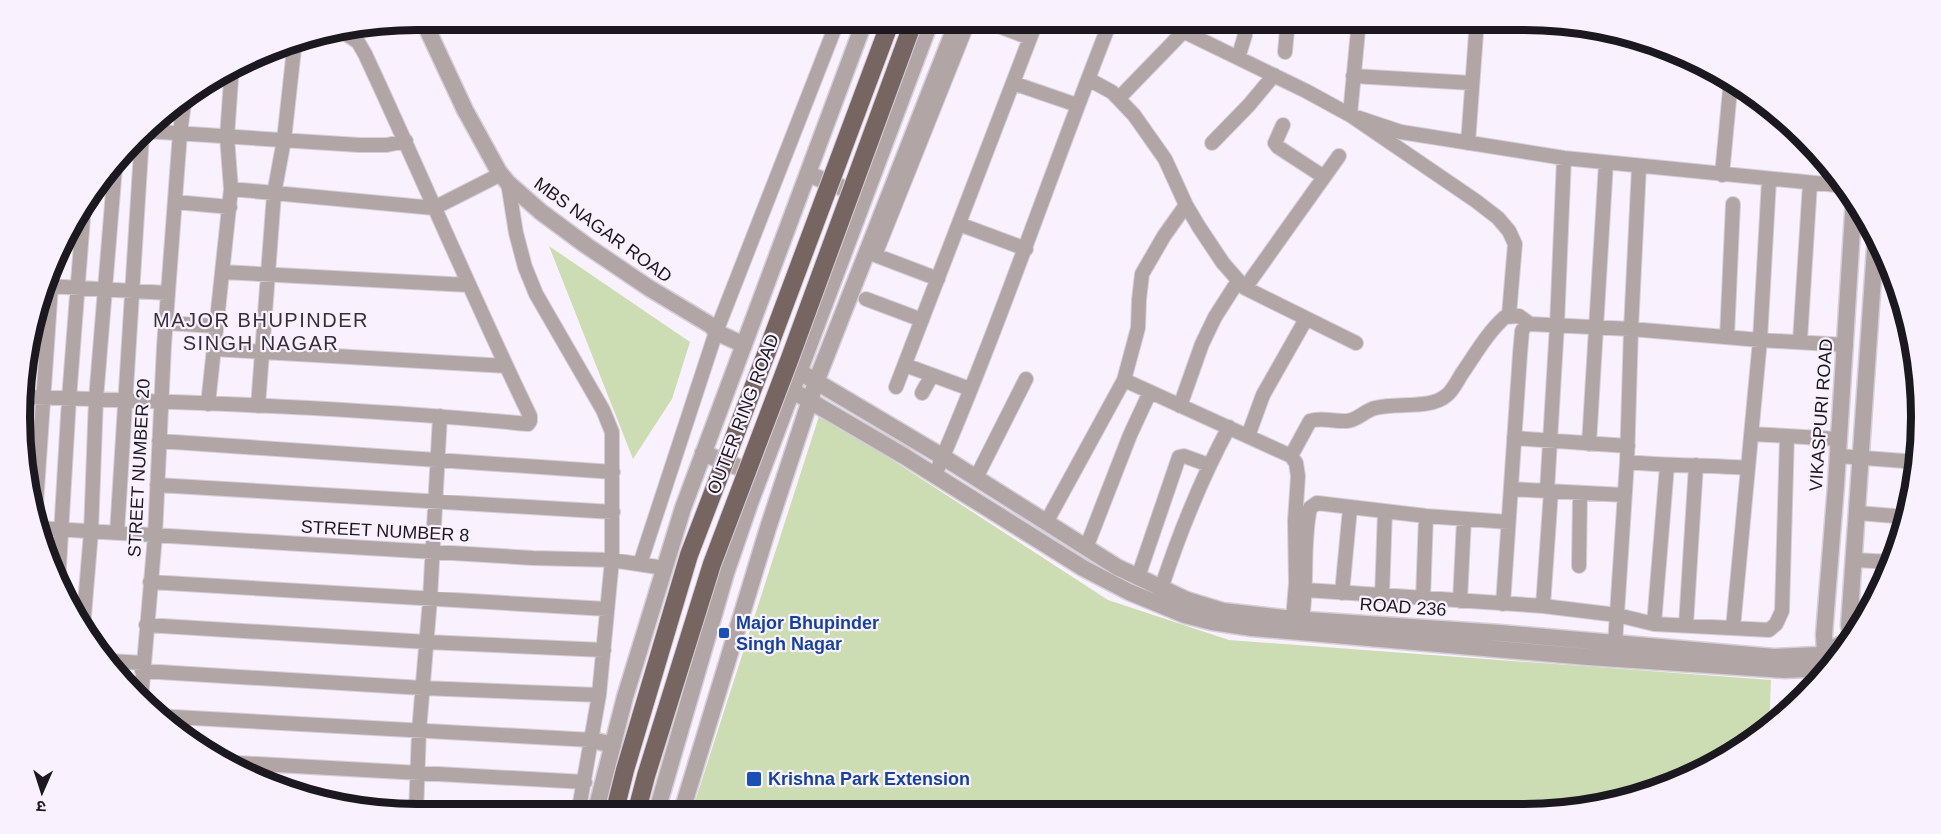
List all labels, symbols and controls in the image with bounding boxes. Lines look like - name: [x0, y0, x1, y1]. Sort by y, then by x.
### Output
- street label: MBS NAGAR ROAD: [530, 173, 676, 287]
- district label: MAJOR BHUPINDER SINGH NAGAR: [153, 309, 369, 354]
- street label: OUTER RING ROAD: [703, 331, 783, 497]
- street label: VIKASPURI ROAD: [1806, 338, 1836, 492]
- street label: STREET NUMBER 20: [124, 378, 154, 558]
- street label: STREET NUMBER 8: [300, 517, 470, 545]
- street label: ROAD 236: [1359, 594, 1447, 620]
- place label: Major Bhupinder Singh Nagar: [736, 613, 879, 654]
- marker: Major Bhupinder Singh Nagar: [717, 626, 731, 640]
- north arrow: [12, 762, 72, 822]
- place label: Krishna Park Extension: [768, 769, 970, 789]
- marker: Krishna Park Extension: [745, 770, 763, 788]
- text: उ: [35, 798, 46, 815]

